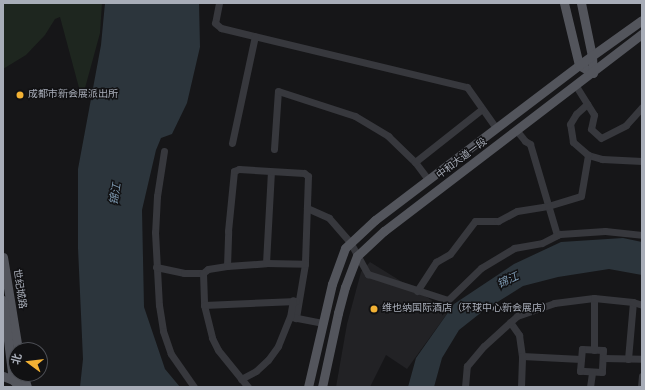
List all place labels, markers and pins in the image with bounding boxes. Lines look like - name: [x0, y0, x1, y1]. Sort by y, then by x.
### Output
- place label: 成都市新会展派出所: [28, 89, 118, 101]
- marker: 成都市新会展派出所: [15, 90, 25, 100]
- place label: 维也纳国际酒店（环球中心新会展店）: [382, 303, 552, 315]
- marker: 维也纳国际酒店（环球中心新会展店）: [369, 304, 379, 314]

